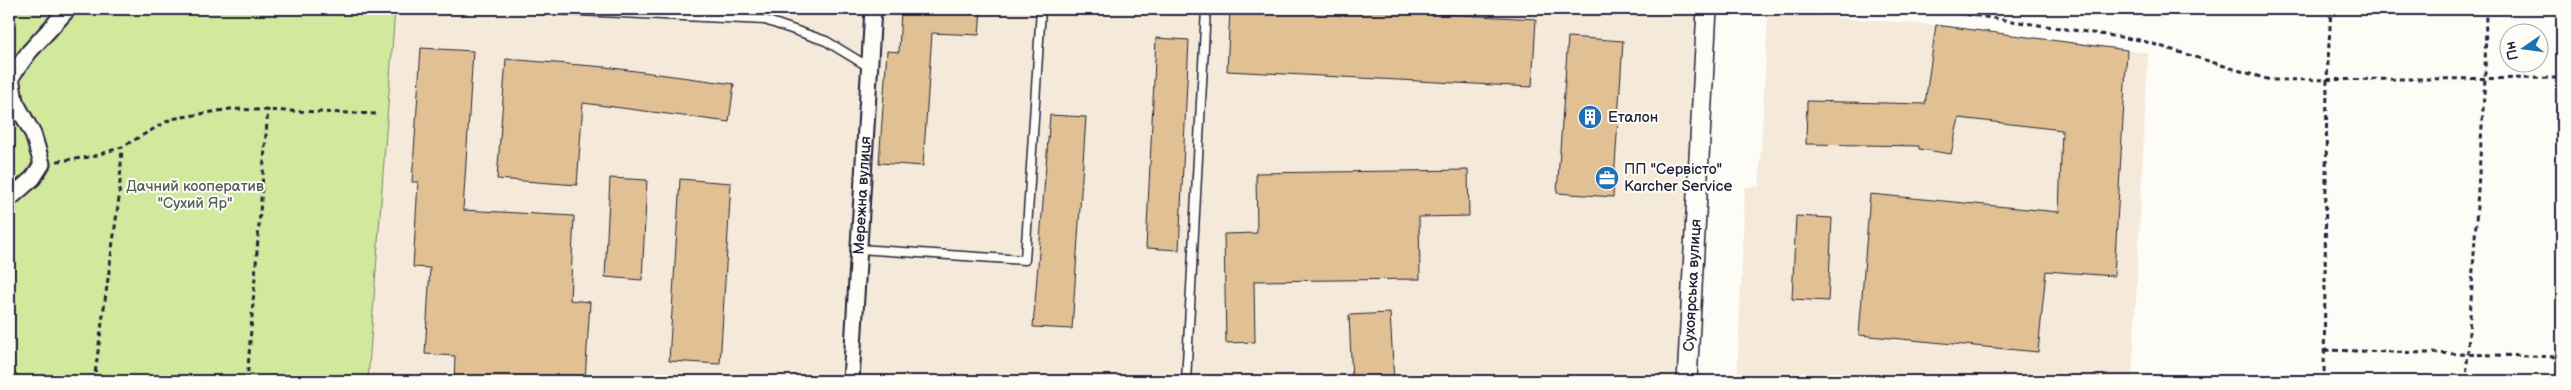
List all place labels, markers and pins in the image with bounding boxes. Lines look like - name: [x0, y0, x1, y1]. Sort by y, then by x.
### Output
- building icon: Еталон: [1577, 104, 1603, 130]
- place label: Еталон: [1608, 108, 1658, 127]
- place label: ПП "Сервісто" Karcher Service: [1624, 160, 1733, 196]
- office icon: ПП "Сервісто" Karcher Service: [1594, 165, 1620, 191]

